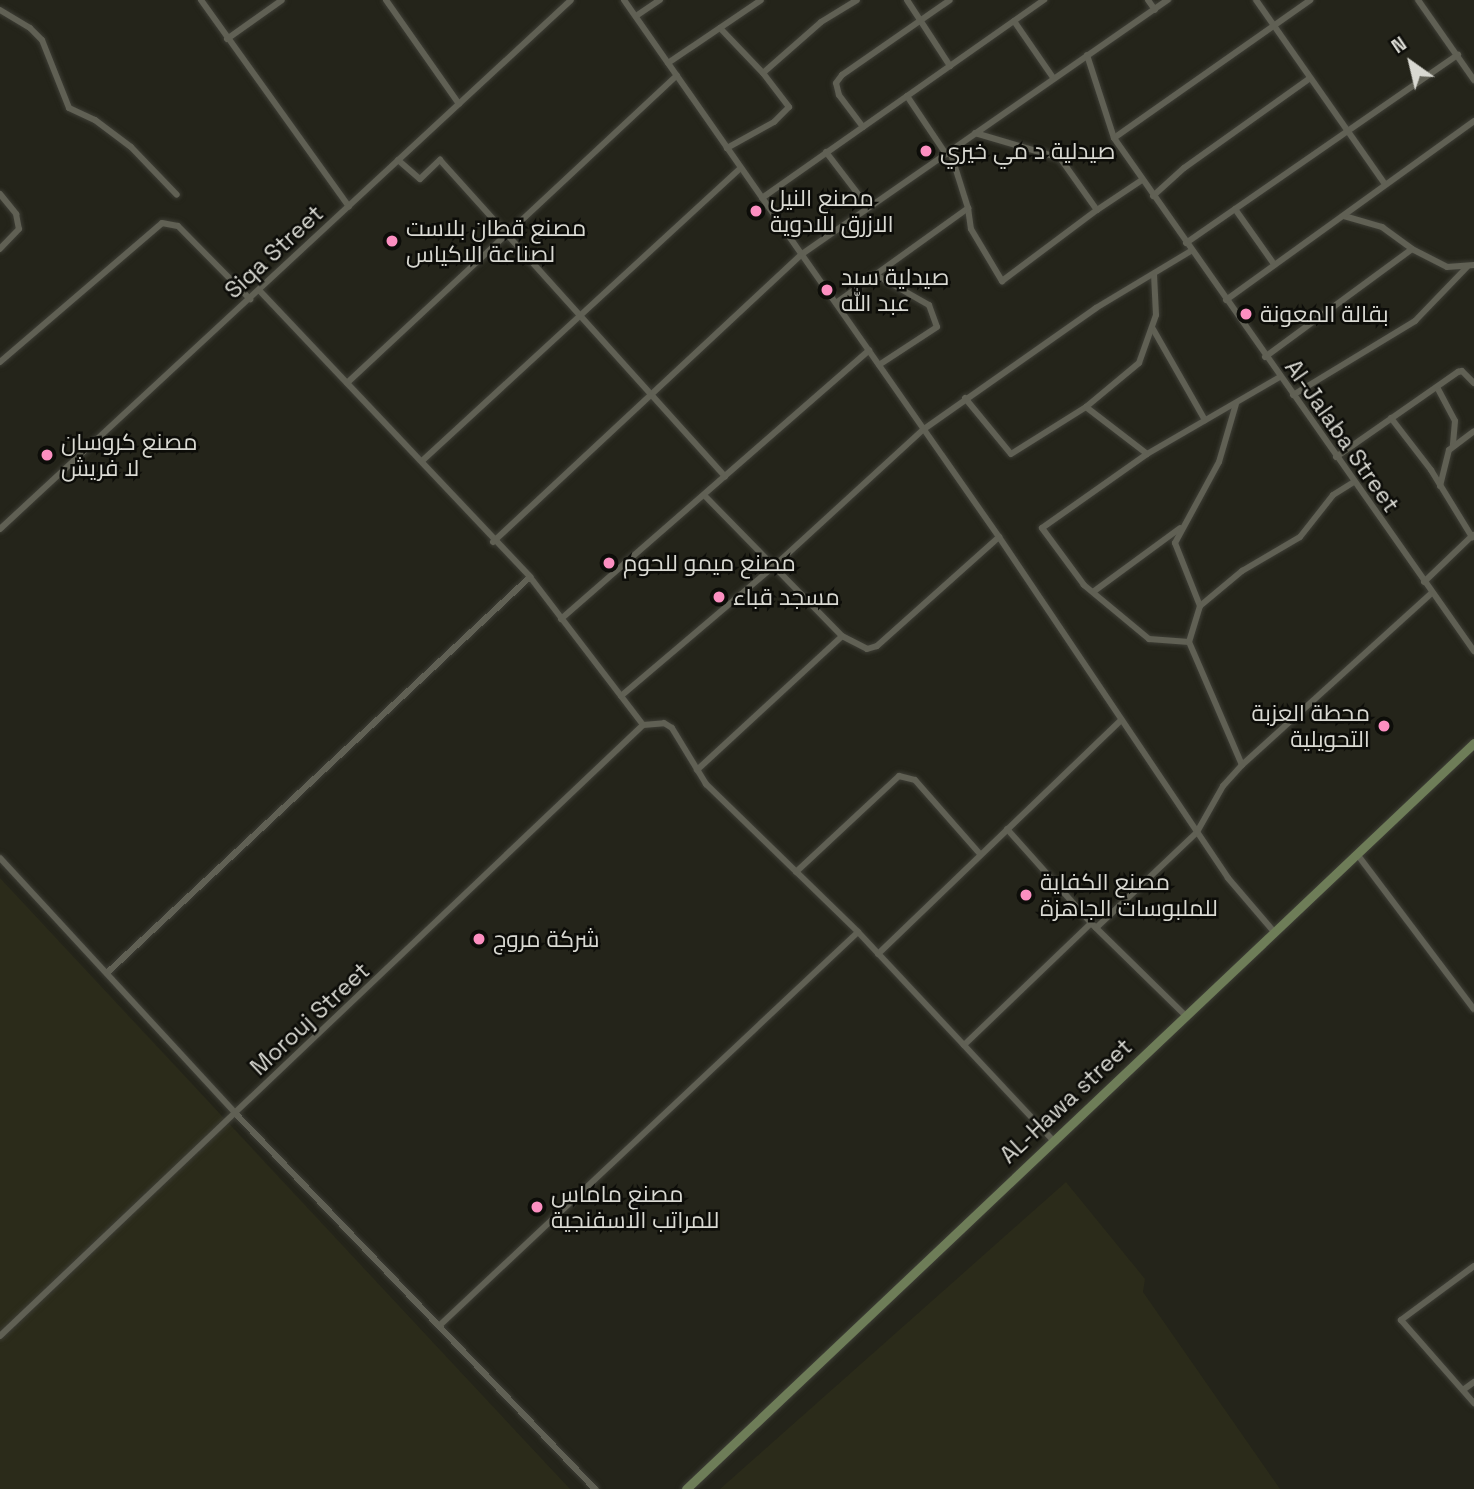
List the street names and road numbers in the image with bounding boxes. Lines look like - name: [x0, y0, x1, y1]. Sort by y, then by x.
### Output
- street label: Siqa Street: [219, 200, 329, 304]
- street label: Al-Jalaba Street: [1279, 354, 1405, 518]
- street label: Morouj Street: [245, 957, 375, 1081]
- street label: AL-Hawa street: [994, 1033, 1138, 1169]

